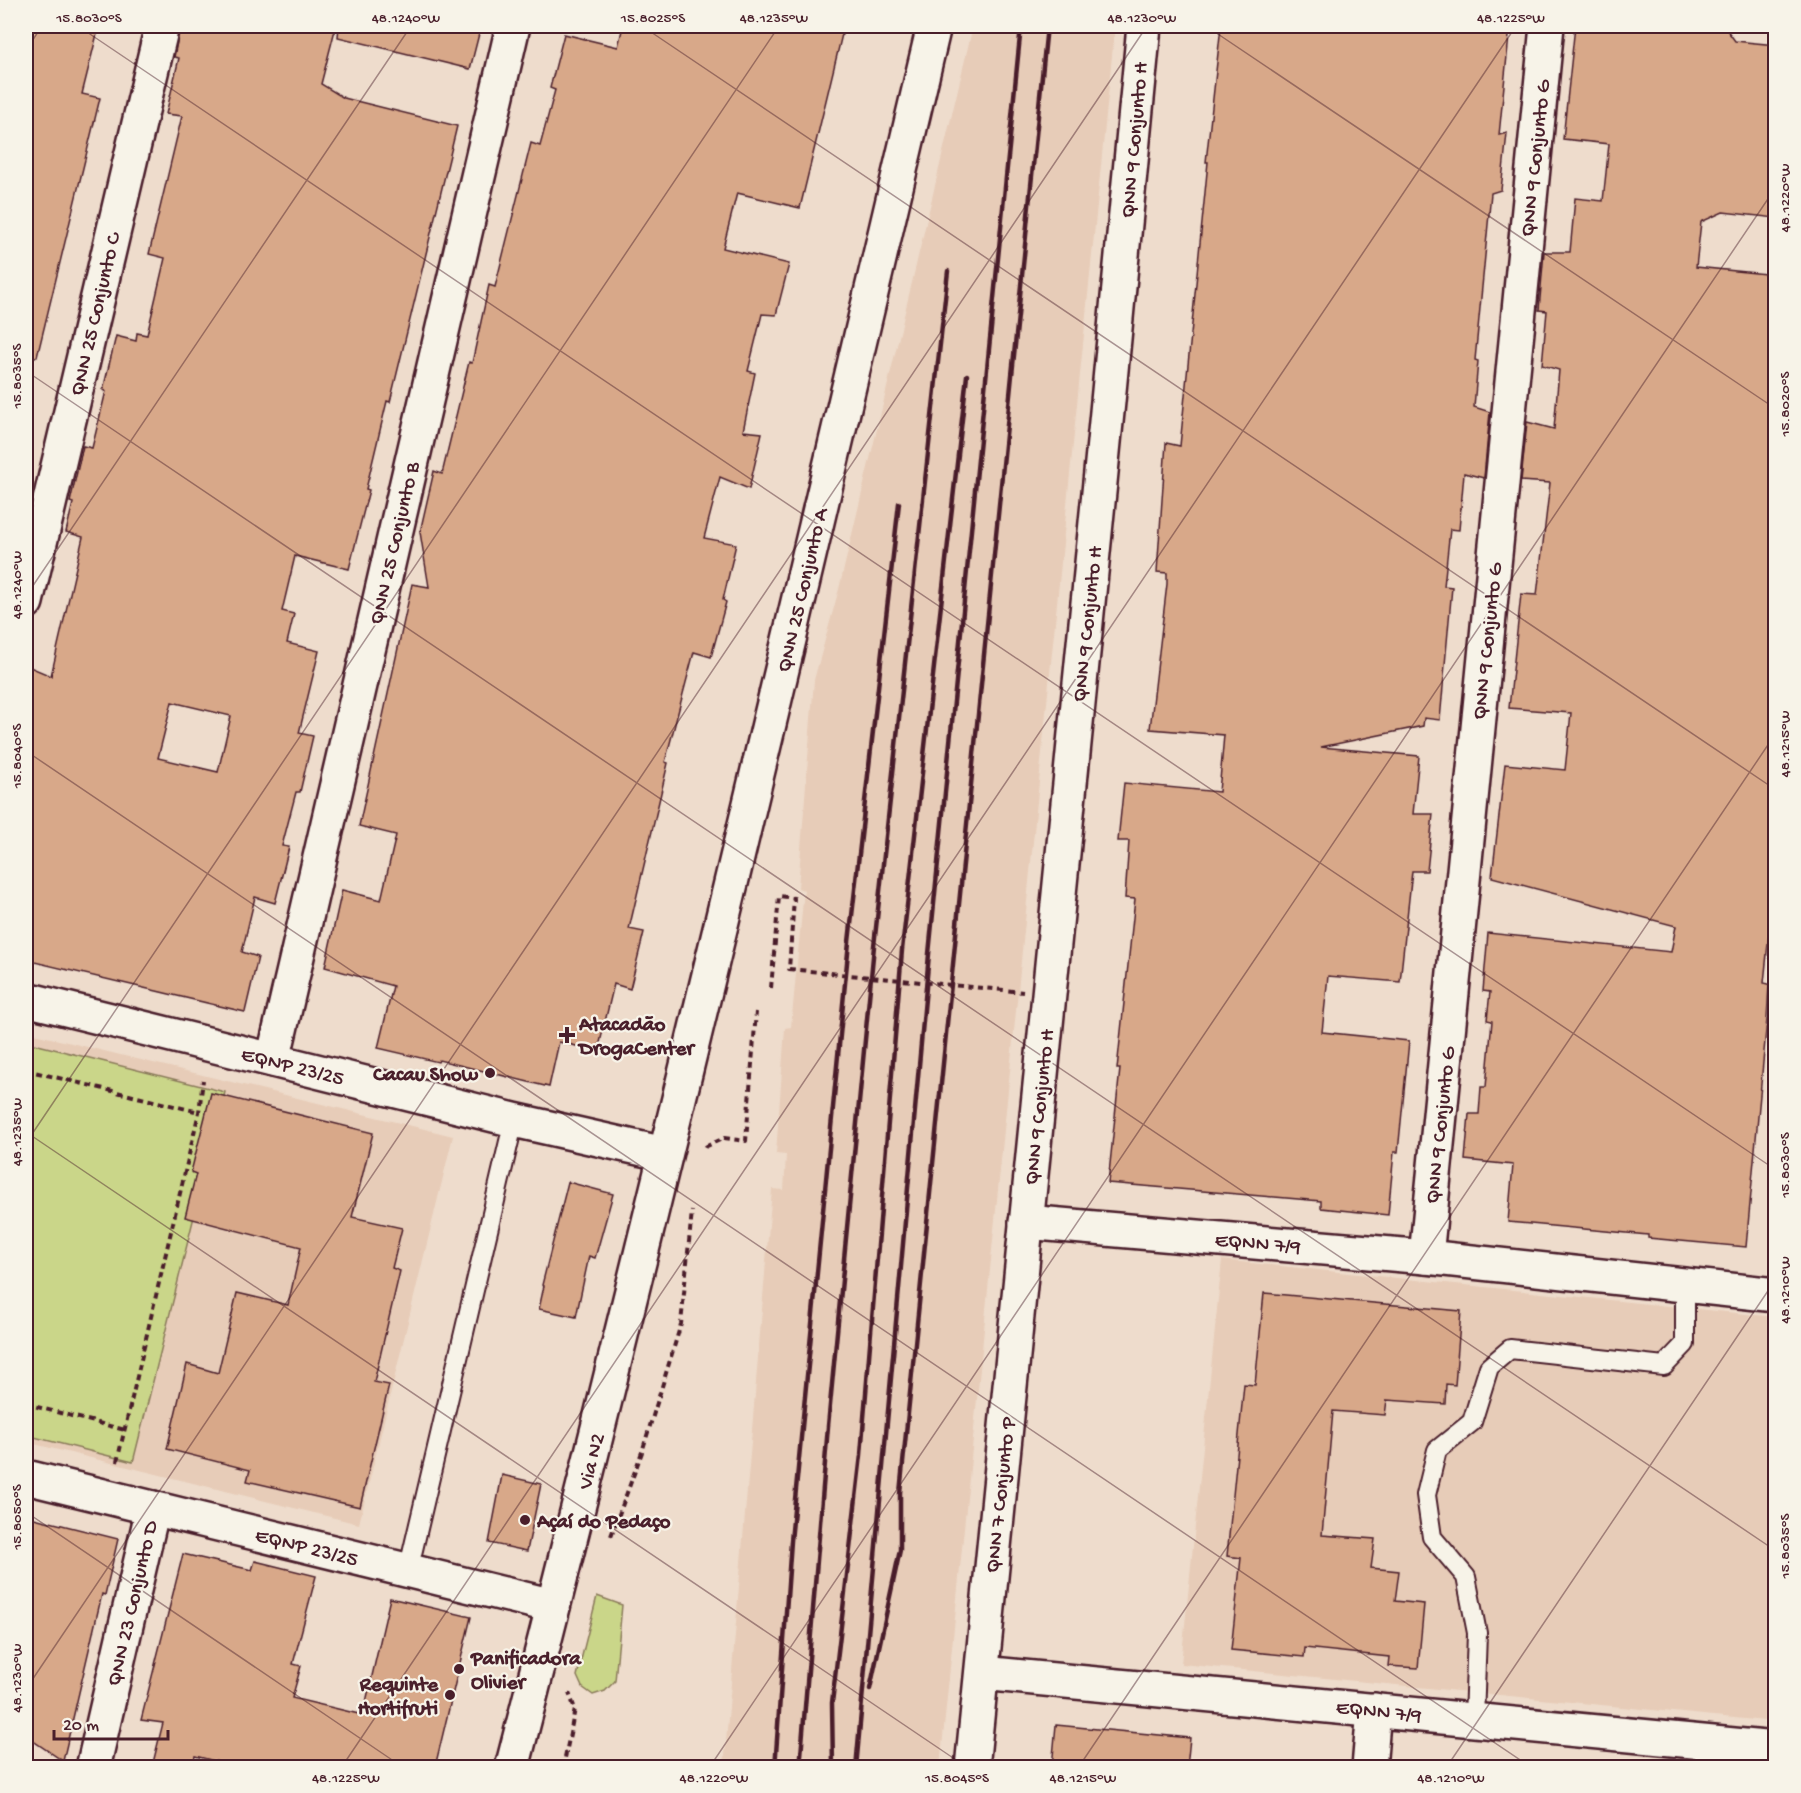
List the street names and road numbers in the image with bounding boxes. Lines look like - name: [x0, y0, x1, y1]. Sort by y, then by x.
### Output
- street label: QNN 9 Conjunto H: [1117, 60, 1156, 219]
- street label: QNN 9 Conjunto G: [1517, 78, 1558, 238]
- street label: QNN 25 Conjunto C: [66, 229, 129, 399]
- street label: QNN 25 Conjunto B: [366, 459, 428, 628]
- street label: QNN 25 Conjunto A: [773, 505, 836, 675]
- street label: QNN 9 Conjunto H: [1069, 544, 1110, 704]
- street label: QNN 9 Conjunto G: [1469, 561, 1510, 721]
- street label: QNN 9 Conjunto H: [1021, 1027, 1062, 1187]
- street label: EQNP 23/25: [238, 1044, 346, 1093]
- street label: QNN 9 Conjunto G: [1422, 1045, 1463, 1205]
- street label: EQNN 7/9: [1214, 1229, 1302, 1262]
- street label: QNN 7 Conjunto P: [982, 1416, 1023, 1575]
- street label: Via N2: [574, 1431, 612, 1493]
- street label: QNN 23 Conjunto D: [103, 1518, 166, 1689]
- street label: EQNP 23/25: [252, 1525, 360, 1574]
- street label: EQNN 7/9: [1335, 1697, 1423, 1730]

